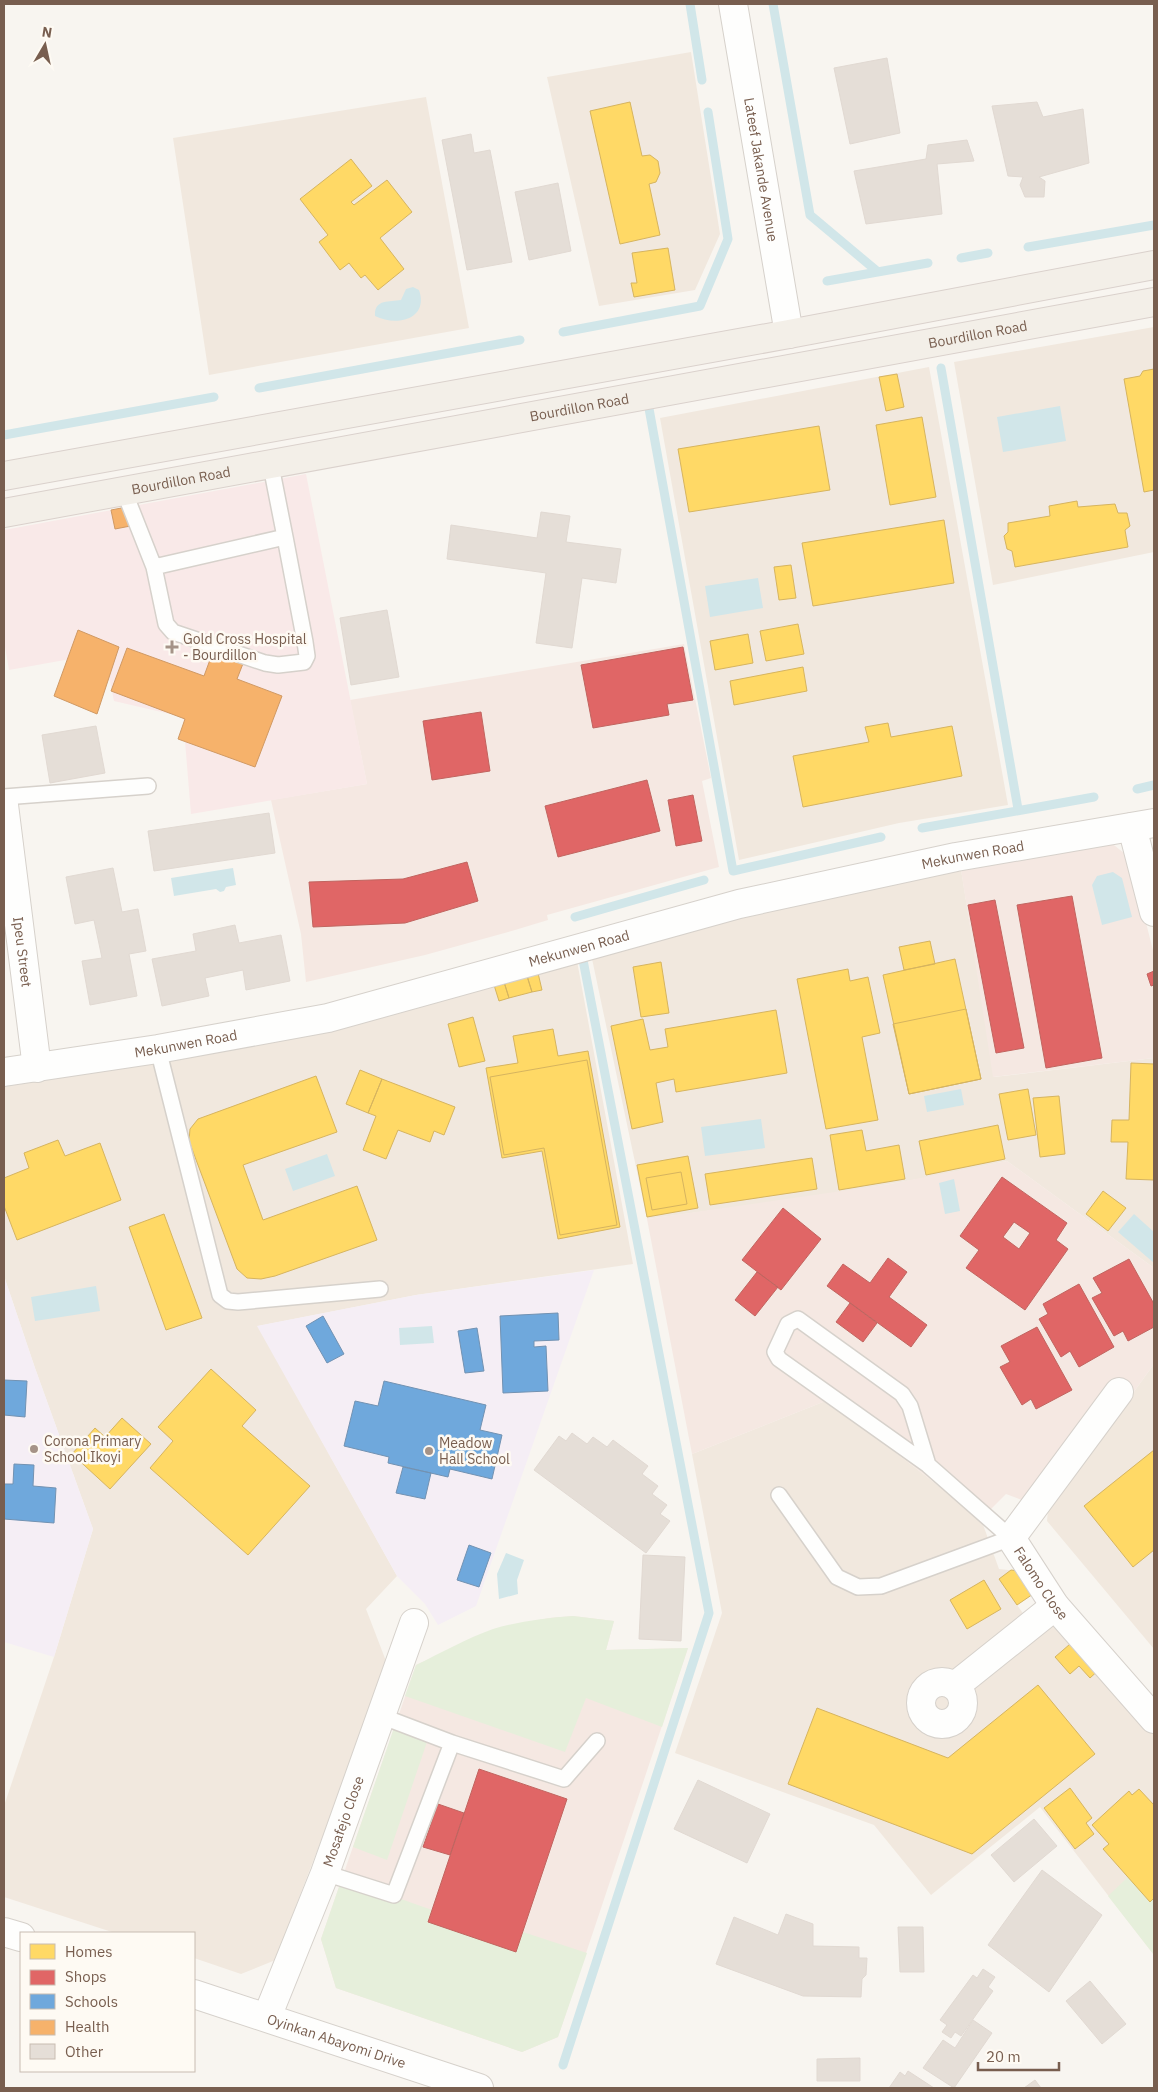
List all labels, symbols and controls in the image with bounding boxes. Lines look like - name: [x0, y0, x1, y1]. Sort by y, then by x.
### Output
- north arrow: [20, 20, 70, 70]
- text: N: [41, 22, 53, 42]
- street label: Lateef Jakande Avenue: [740, 96, 782, 243]
- street label: Bourdillon Road: [927, 316, 1029, 352]
- street label: Bourdillon Road: [528, 390, 630, 425]
- street label: Bourdillon Road: [130, 463, 232, 498]
- place label: Gold Cross Hospital - Bourdillon: [183, 630, 307, 664]
- marker: Gold Cross Hospital - Bourdillon: [165, 640, 179, 654]
- street label: Mekunwen Road: [920, 836, 1025, 873]
- street label: Ipeu Street: [9, 915, 36, 988]
- street label: Mekunwen Road: [526, 926, 632, 971]
- street label: Mekunwen Road: [133, 1026, 239, 1061]
- place label: Corona Primary School Ikoyi: [44, 1432, 141, 1466]
- place label: Meadow Hall School: [439, 1434, 510, 1468]
- marker: Corona Primary School Ikoyi: [28, 1443, 40, 1455]
- marker: Meadow Hall School: [423, 1445, 435, 1457]
- street label: Falomo Close: [1010, 1543, 1072, 1624]
- street label: Mosafejo Close: [319, 1773, 368, 1869]
- legend: [20, 1932, 195, 2072]
- text: Homes: [65, 1942, 113, 1961]
- text: Shops: [65, 1967, 107, 1986]
- text: Schools: [65, 1992, 118, 2011]
- street label: Oyinkan Abayomi Drive: [265, 2010, 409, 2072]
- text: Health: [65, 2017, 110, 2036]
- scale bar: [978, 2040, 1059, 2072]
- text: Other: [65, 2042, 104, 2061]
- text: 20 m: [986, 2047, 1021, 2066]

